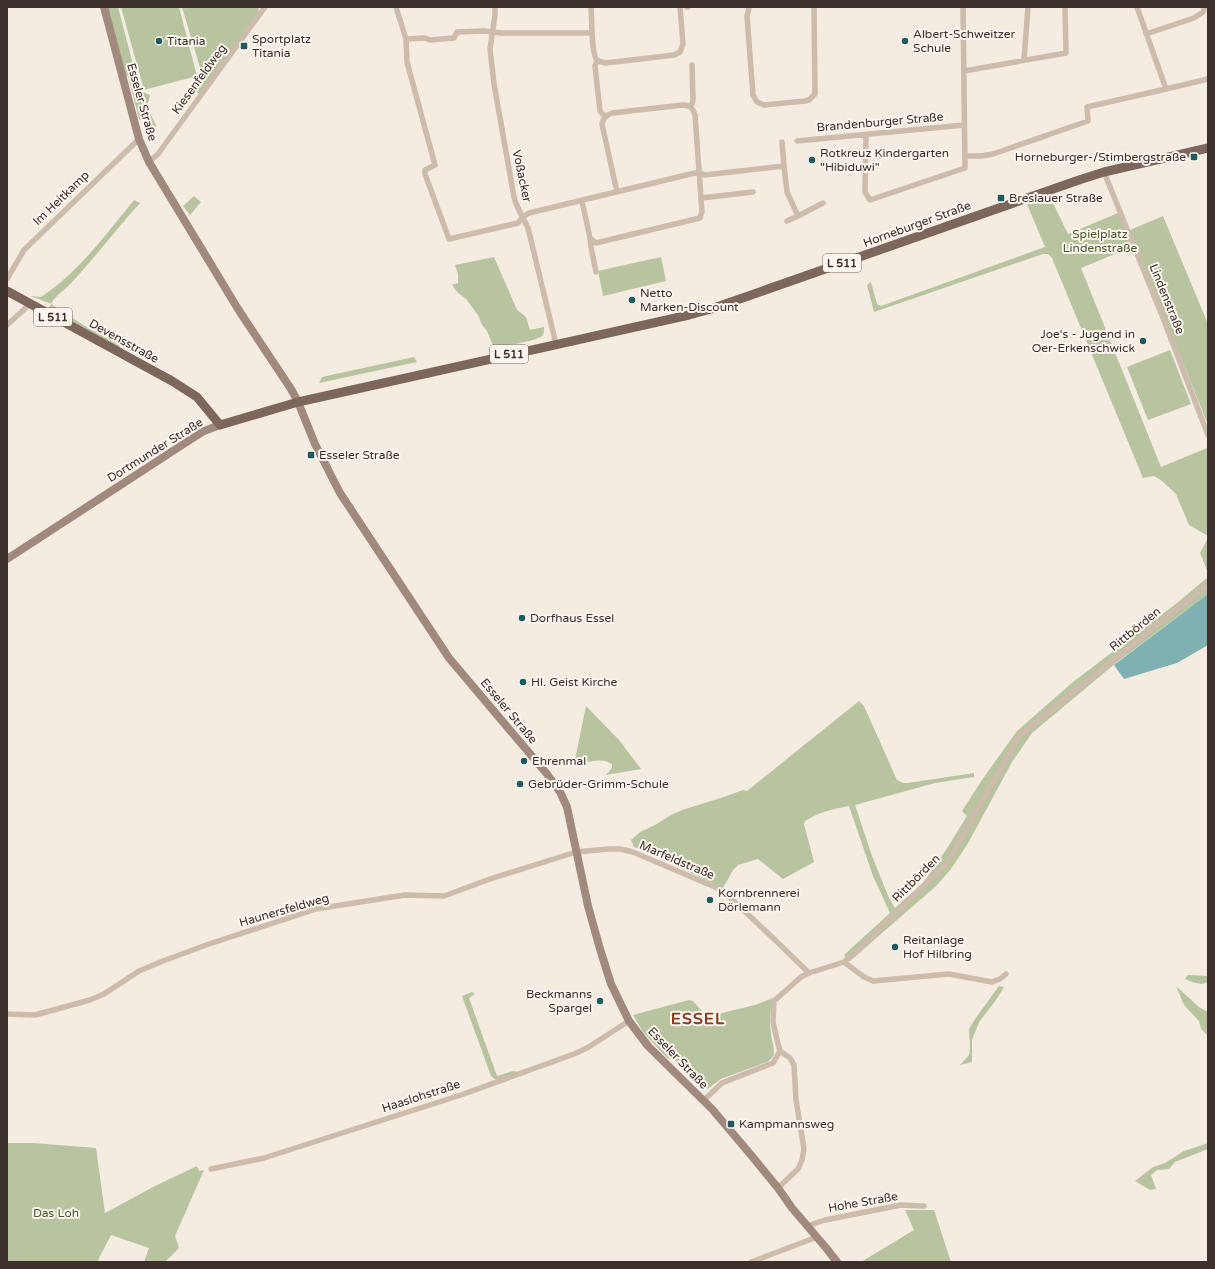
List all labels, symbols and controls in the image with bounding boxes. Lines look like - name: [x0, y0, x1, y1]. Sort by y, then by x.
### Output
- place label: Albert-Schweitzer Schule: [913, 27, 1016, 55]
- place label: Sportplatz Titania: [252, 32, 311, 60]
- place label: Titania: [167, 34, 206, 48]
- marker: Titania: [154, 36, 164, 46]
- marker: Albert-Schweitzer Schule: [900, 36, 910, 46]
- street label: Kiesenfeldweg: [169, 41, 229, 117]
- marker: Sportplatz Titania: [239, 41, 249, 51]
- street label: Esseler Straße: [124, 61, 160, 143]
- street label: Brandenburger Straße: [816, 109, 944, 135]
- place label: Rotkreuz Kindergarten "Hibiduwi": [820, 146, 949, 174]
- street label: Voßacker: [510, 149, 534, 204]
- place label: Horneburger-/Stimbergstraße: [1015, 150, 1186, 164]
- marker: Horneburger-/Stimbergstraße: [1189, 152, 1199, 162]
- marker: Rotkreuz Kindergarten "Hibiduwi": [807, 155, 817, 165]
- street label: Im Heitkamp: [30, 168, 92, 228]
- place label: Breslauer Straße: [1009, 191, 1103, 205]
- marker: Breslauer Straße: [996, 193, 1006, 203]
- street label: Horneburger Straße: [861, 198, 973, 250]
- park label: Spielplatz Lindenstraße: [1063, 227, 1138, 255]
- road number: L 511: [823, 254, 861, 272]
- street label: Lindenstraße: [1147, 262, 1188, 336]
- place label: Netto Marken-Discount: [640, 286, 739, 314]
- marker: Netto Marken-Discount: [627, 295, 637, 305]
- road number: L 511: [34, 308, 72, 326]
- street label: Devensstraße: [87, 316, 161, 366]
- place label: Joe's - Jugend in Oer-Erkenschwick: [1032, 327, 1135, 355]
- marker: Joe's - Jugend in Oer-Erkenschwick: [1138, 336, 1148, 346]
- road number: L 511: [490, 345, 528, 363]
- street label: Dortmunder Straße: [105, 415, 206, 485]
- place label: Esseler Straße: [319, 448, 400, 462]
- marker: Esseler Straße: [306, 450, 316, 460]
- street label: Rittbörden: [1107, 604, 1163, 654]
- place label: Dorfhaus Essel: [530, 611, 614, 625]
- marker: Dorfhaus Essel: [517, 613, 527, 623]
- place label: Hl. Geist Kirche: [531, 675, 618, 689]
- street label: Esseler Straße: [478, 676, 540, 746]
- marker: Hl. Geist Kirche: [518, 677, 528, 687]
- place label: Ehrenmal: [532, 754, 586, 768]
- marker: Ehrenmal: [519, 756, 529, 766]
- place label: Gebrüder-Grimm-Schule: [528, 777, 669, 791]
- marker: Gebrüder-Grimm-Schule: [515, 779, 525, 789]
- street label: Marfeldstraße: [637, 838, 717, 882]
- street label: Rittbörden: [889, 851, 943, 905]
- place label: Kornbrennerei Dörlemann: [718, 886, 800, 914]
- street label: Haunersfeldweg: [237, 890, 331, 930]
- marker: Kornbrennerei Dörlemann: [705, 895, 715, 905]
- place label: Reitanlage Hof Hilbring: [903, 933, 972, 961]
- marker: Reitanlage Hof Hilbring: [890, 942, 900, 952]
- place label: Beckmanns Spargel: [526, 987, 592, 1015]
- marker: Beckmanns Spargel: [595, 996, 605, 1006]
- district label: ESSEL: [671, 1009, 725, 1029]
- street label: Esseler Straße: [645, 1024, 711, 1092]
- street label: Haaslohstraße: [380, 1077, 462, 1115]
- place label: Kampmannsweg: [739, 1117, 834, 1131]
- marker: Kampmannsweg: [726, 1119, 736, 1129]
- street label: Hohe Straße: [827, 1189, 899, 1215]
- park label: Das Loh: [33, 1206, 79, 1220]

